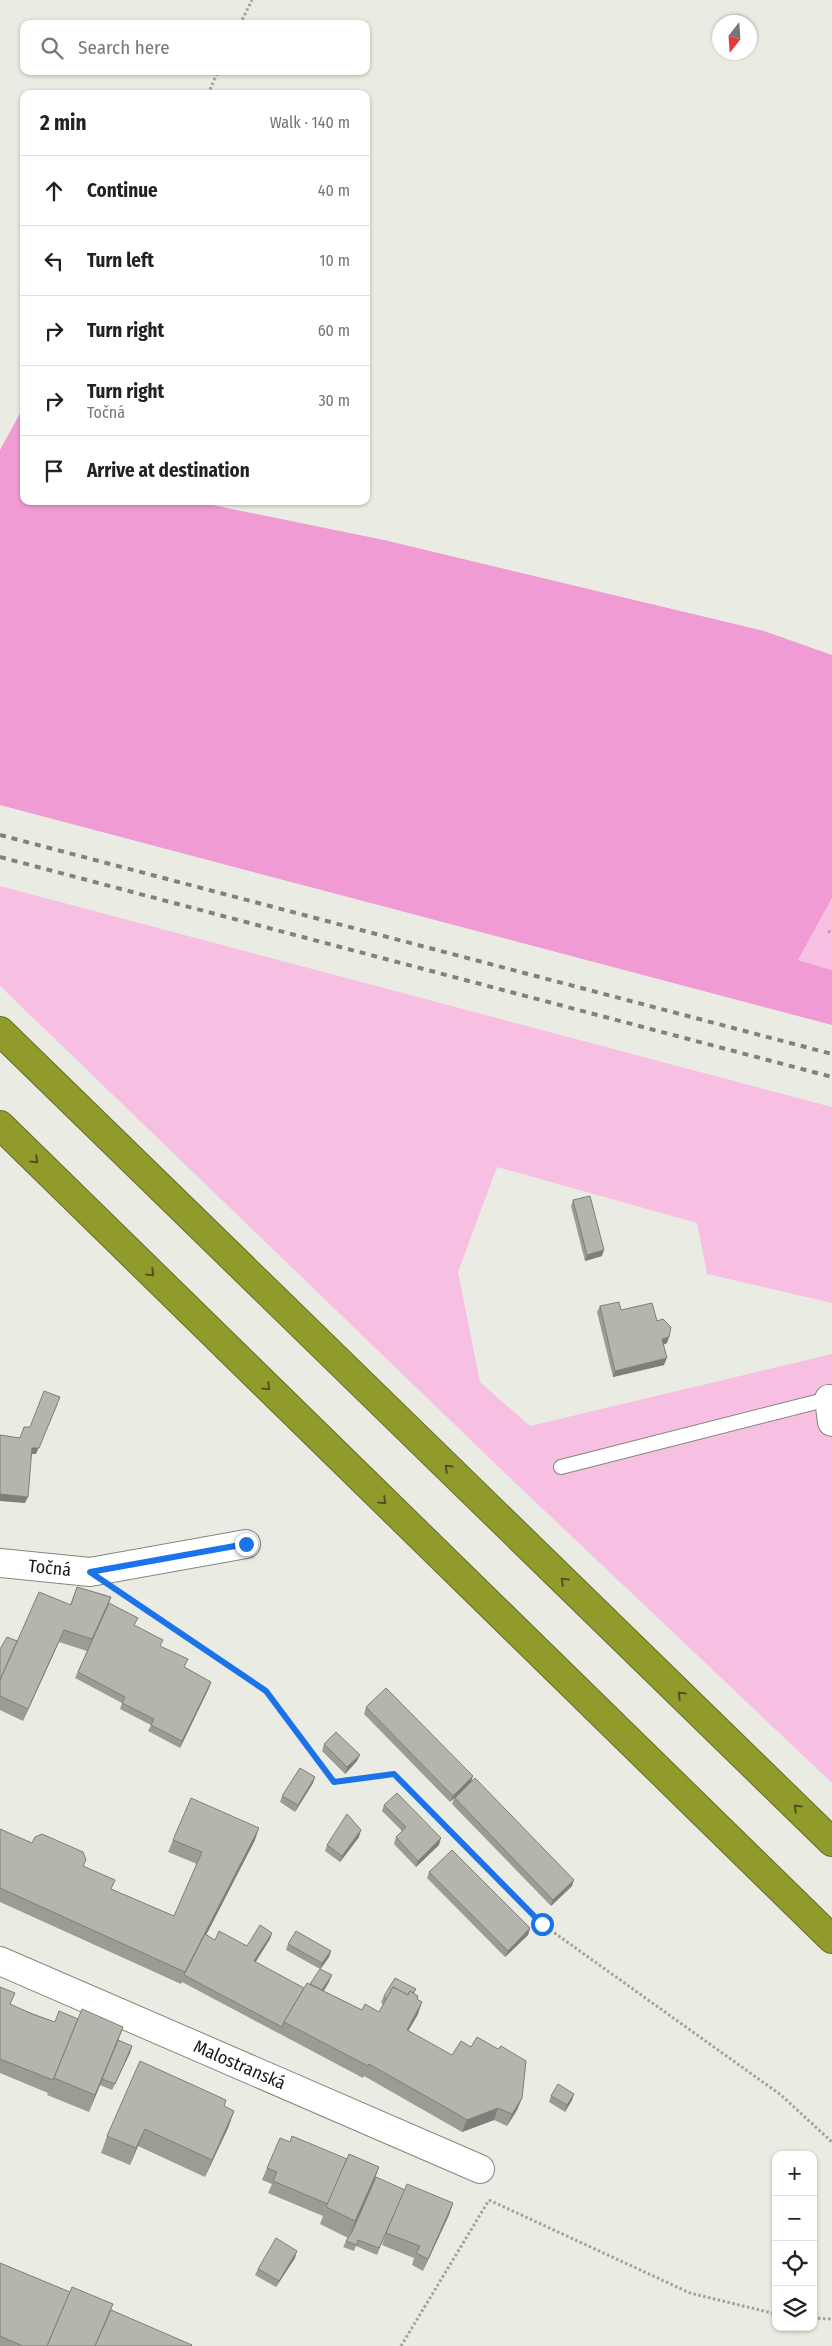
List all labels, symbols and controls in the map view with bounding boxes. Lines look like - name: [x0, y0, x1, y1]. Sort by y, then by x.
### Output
- north arrow: [712, 15, 757, 60]
- search box: [20, 20, 370, 75]
- icon: search: [38, 34, 66, 62]
- text: Search here: [78, 36, 170, 59]
- text: 2 min: [40, 110, 87, 136]
- text: Walk · 140 m: [270, 113, 350, 132]
- icon: ahead: [40, 177, 68, 205]
- text: Continue: [87, 179, 158, 202]
- text: 40 m: [318, 181, 350, 200]
- icon: left: [40, 247, 68, 275]
- text: Turn left: [87, 249, 154, 272]
- text: 10 m: [319, 251, 350, 270]
- icon: right: [40, 317, 68, 345]
- text: Turn right: [87, 319, 164, 342]
- text: 60 m: [318, 321, 350, 340]
- text: Turn right: [87, 380, 164, 403]
- icon: right: [40, 387, 68, 415]
- text: 30 m: [318, 391, 350, 410]
- text: Točná: [87, 403, 125, 422]
- icon: arrive: [40, 457, 68, 485]
- text: Arrive at destination: [87, 459, 250, 482]
- one-way arrow: [29, 1154, 38, 1163]
- one-way arrow: [145, 1267, 154, 1276]
- one-way arrow: [261, 1381, 270, 1390]
- one-way arrow: [445, 1465, 454, 1474]
- one-way arrow: [378, 1495, 387, 1504]
- route end: [235, 1533, 258, 1556]
- street label: Točná: [27, 1555, 72, 1581]
- one-way arrow: [561, 1578, 570, 1587]
- one-way arrow: [677, 1692, 686, 1701]
- one-way arrow: [794, 1805, 803, 1814]
- route start: [531, 1913, 554, 1936]
- street label: Malostranská: [190, 2035, 289, 2094]
- map controls: [772, 2151, 817, 2331]
- button: +: [772, 2151, 817, 2196]
- button: −: [772, 2196, 817, 2241]
- button: locate: [772, 2241, 817, 2286]
- button: layers: [772, 2286, 817, 2331]

